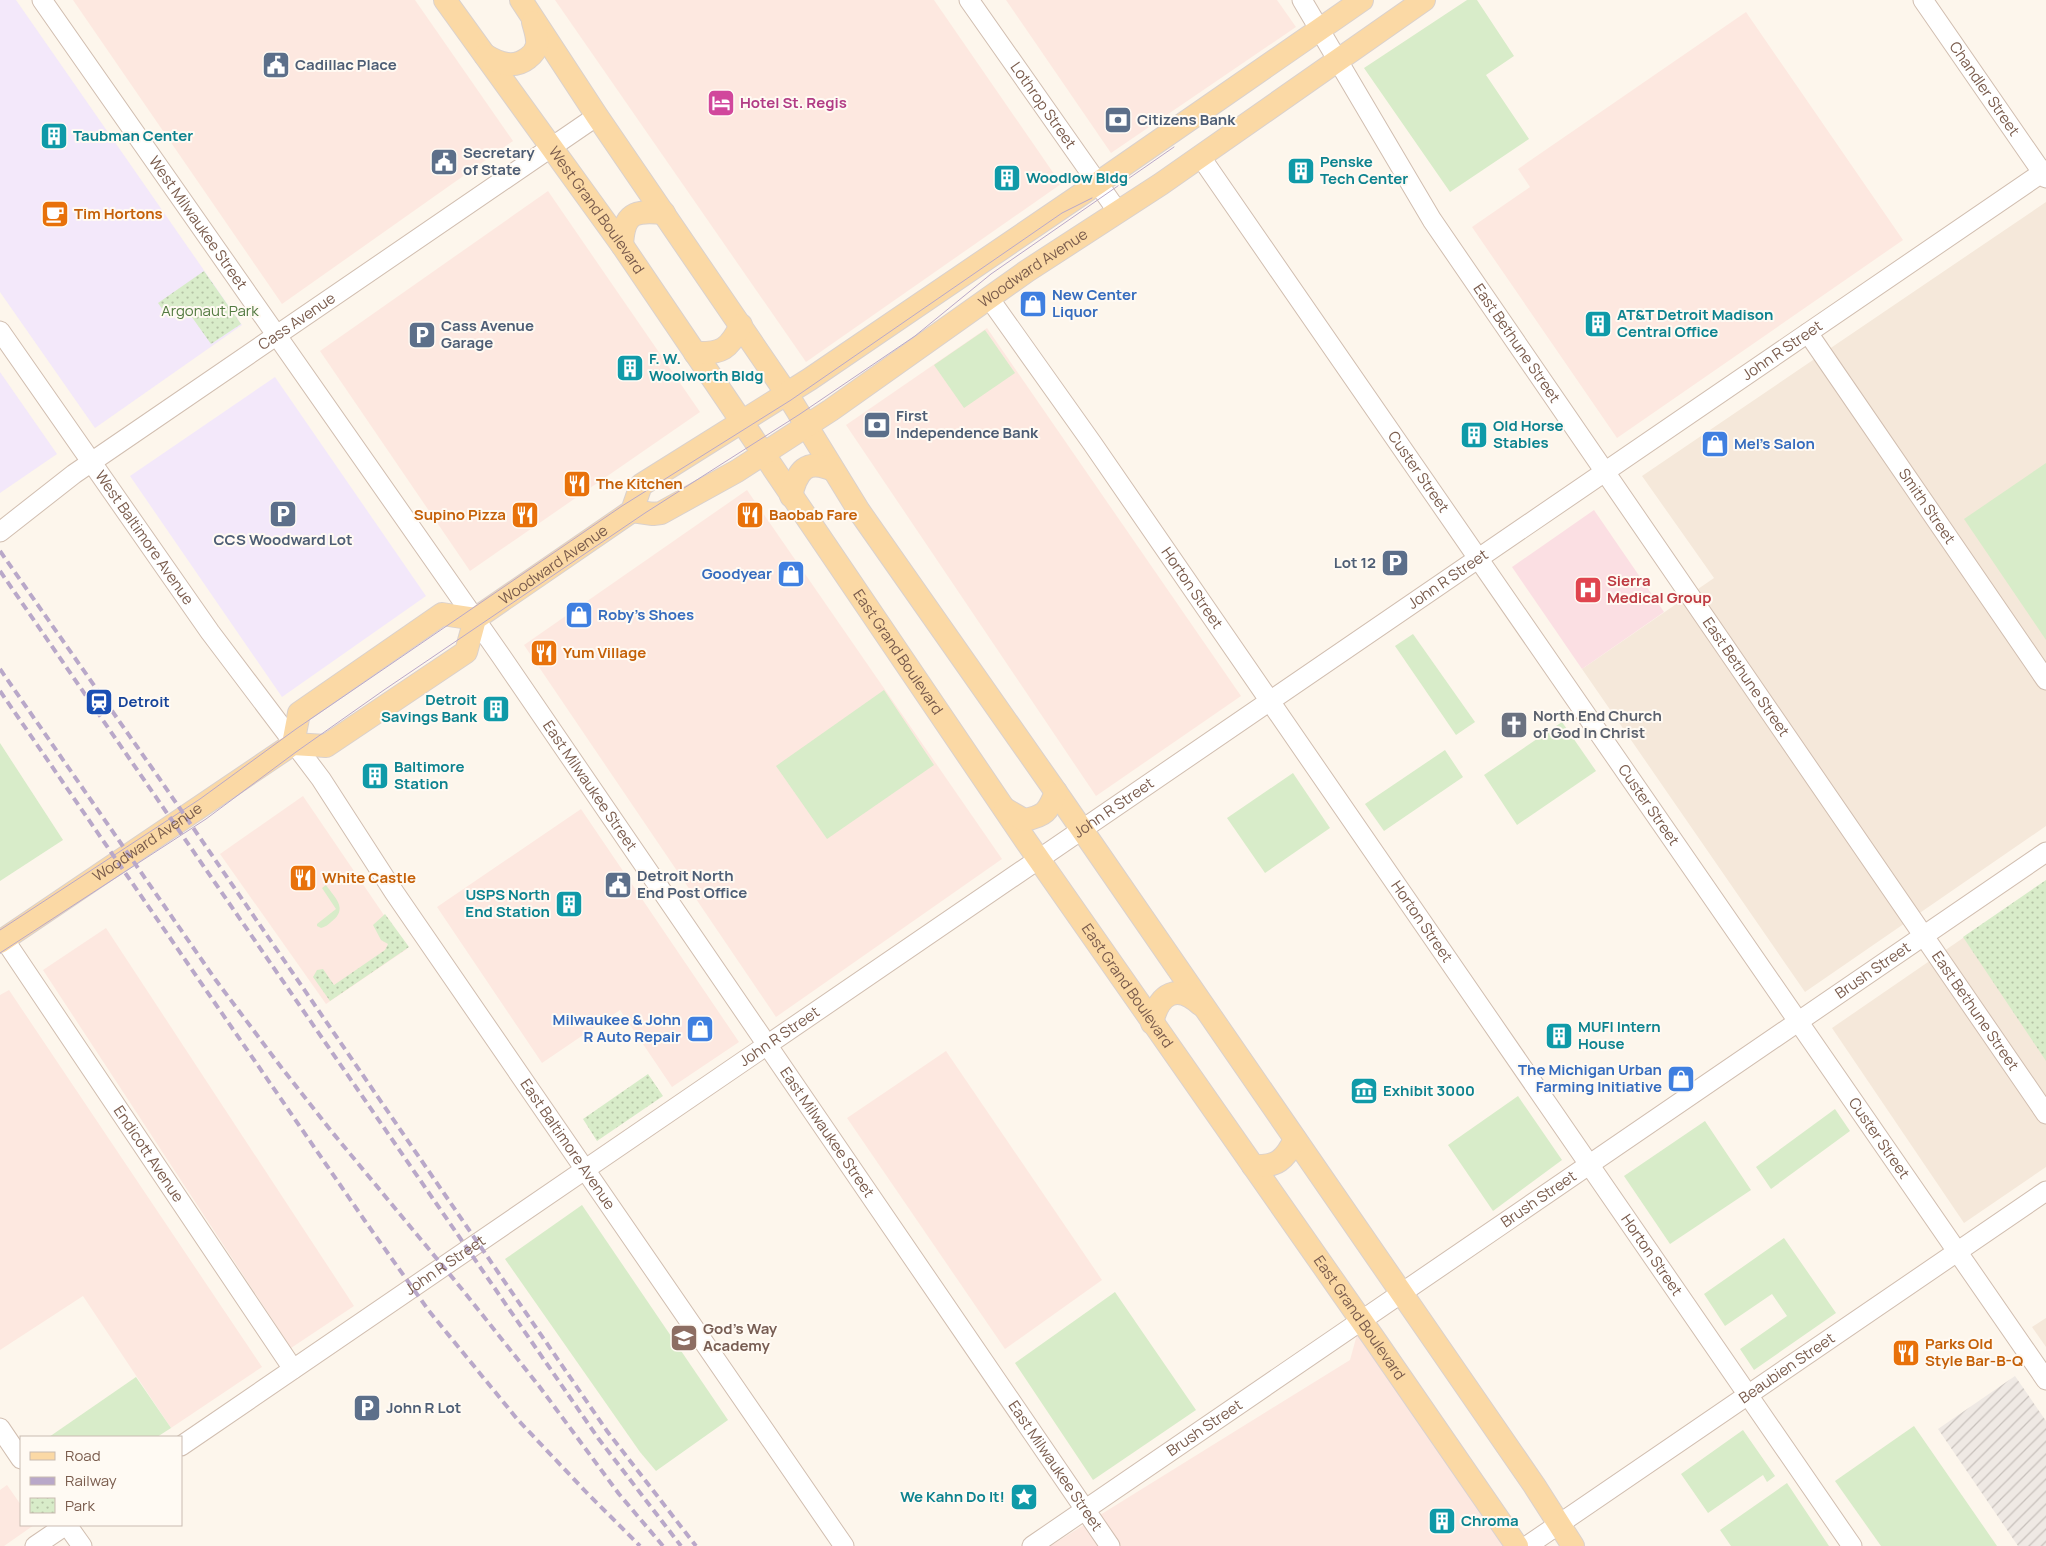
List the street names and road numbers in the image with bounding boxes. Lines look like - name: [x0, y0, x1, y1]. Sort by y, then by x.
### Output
- street label: Chandler Street: [1945, 37, 2025, 140]
- street label: Lothrop Street: [1006, 58, 1081, 153]
- street label: West Grand Boulevard: [544, 142, 650, 278]
- street label: West Milwaukee Street: [144, 152, 252, 294]
- street label: Woodward Avenue: [974, 223, 1092, 312]
- street label: East Bethune Street: [1469, 279, 1565, 407]
- street label: Cass Avenue: [254, 287, 339, 355]
- street label: John R Street: [1737, 315, 1826, 385]
- street label: Custer Street: [1383, 427, 1454, 516]
- street label: Smith Street: [1894, 464, 1961, 548]
- street label: West Baltimore Avenue: [90, 466, 199, 609]
- street label: Woodward Avenue: [495, 520, 612, 609]
- street label: Horton Street: [1157, 543, 1228, 633]
- street label: John R Street: [1403, 544, 1492, 614]
- street label: East Grand Boulevard: [848, 585, 948, 719]
- street label: East Bethune Street: [1698, 613, 1795, 741]
- street label: East Milwaukee Street: [538, 716, 642, 855]
- street label: Custer Street: [1614, 760, 1685, 850]
- street label: John R Street: [1069, 773, 1158, 843]
- street label: Woodward Avenue: [88, 797, 206, 886]
- street label: Horton Street: [1386, 876, 1458, 966]
- street label: East Grand Boulevard: [1077, 919, 1178, 1052]
- street label: Brush Street: [1831, 937, 1915, 1003]
- street label: East Bethune Street: [1927, 947, 2024, 1074]
- street label: John R Street: [735, 1001, 823, 1071]
- street label: East Milwaukee Street: [775, 1063, 880, 1202]
- street label: East Baltimore Avenue: [516, 1074, 621, 1214]
- street label: Custer Street: [1844, 1093, 1915, 1183]
- street label: Endicott Avenue: [109, 1101, 189, 1206]
- street label: Brush Street: [1496, 1165, 1580, 1232]
- street label: Horton Street: [1616, 1210, 1688, 1300]
- street label: John R Street: [400, 1230, 489, 1300]
- street label: East Grand Boulevard: [1309, 1251, 1410, 1384]
- street label: Beaubien Street: [1735, 1327, 1839, 1408]
- street label: Brush Street: [1162, 1394, 1246, 1461]
- street label: East Milwaukee Street: [1004, 1396, 1108, 1535]

